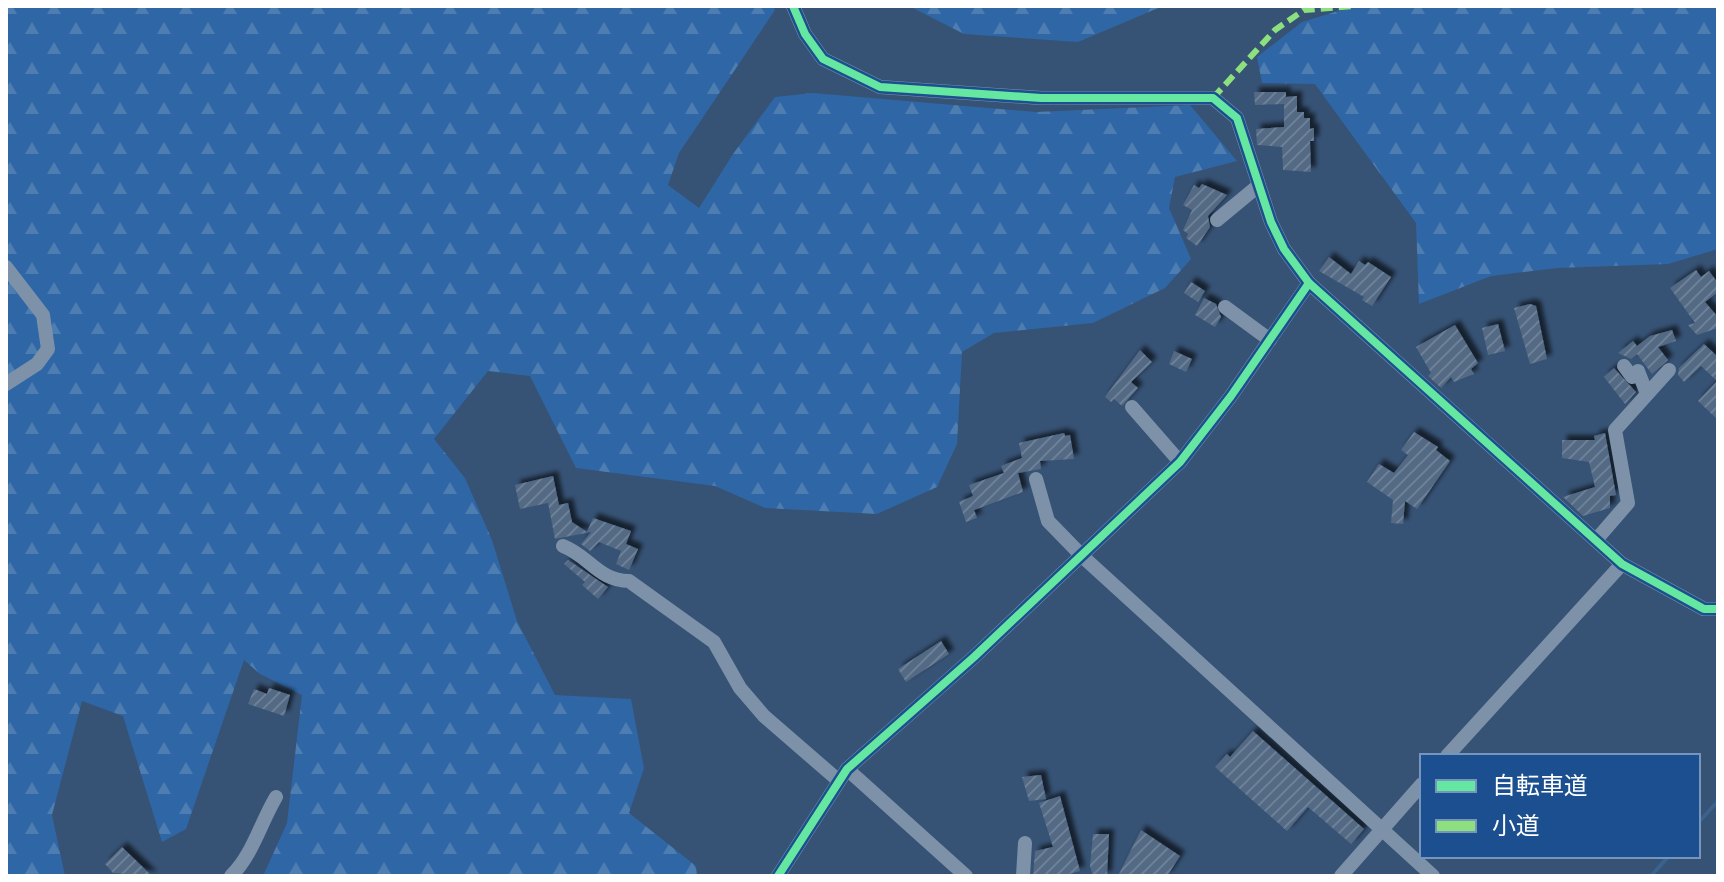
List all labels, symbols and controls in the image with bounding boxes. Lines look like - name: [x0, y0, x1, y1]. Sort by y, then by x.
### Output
- legend: [1420, 754, 1700, 858]
- text: 自転車道: [1492, 769, 1588, 804]
- text: 小道: [1492, 809, 1540, 844]

